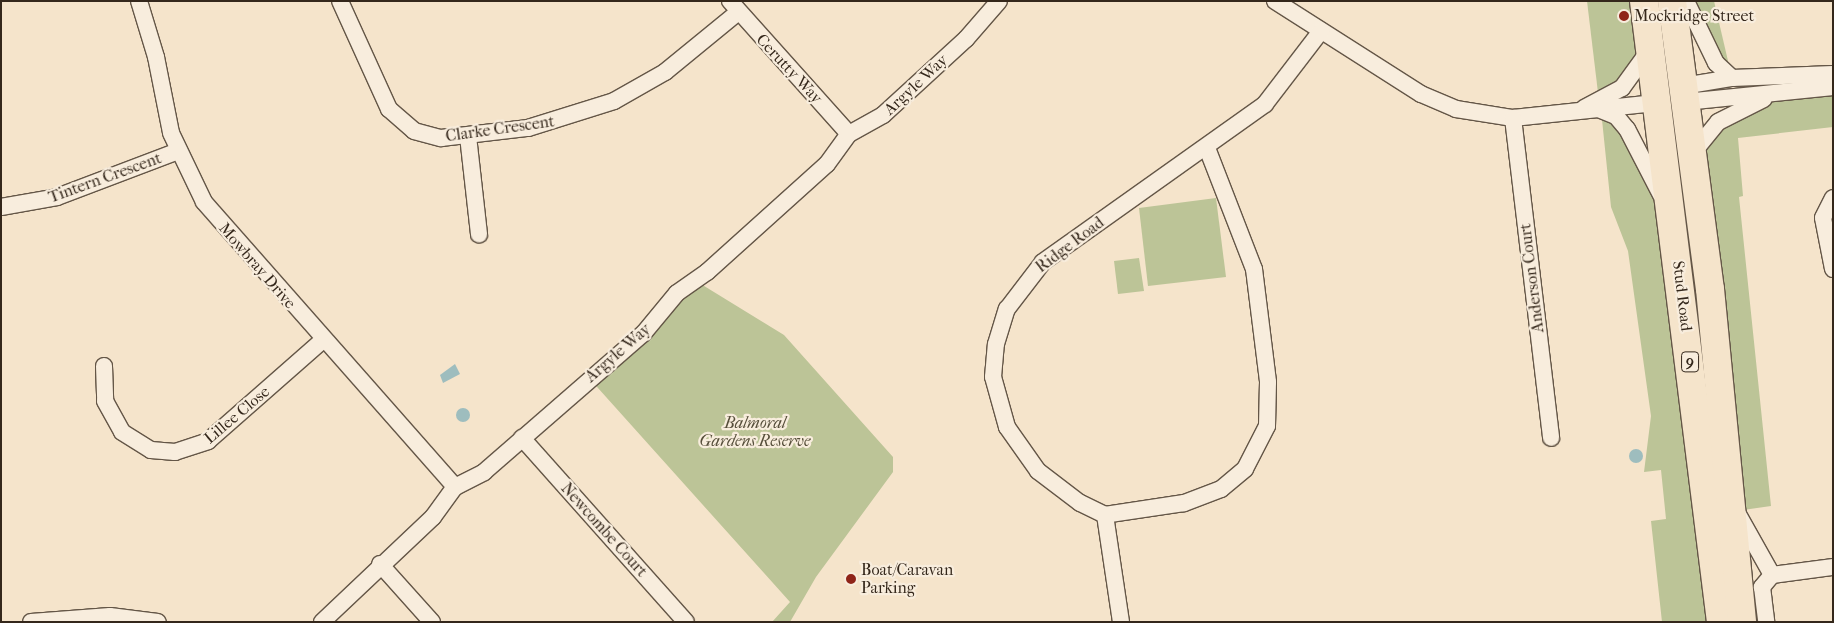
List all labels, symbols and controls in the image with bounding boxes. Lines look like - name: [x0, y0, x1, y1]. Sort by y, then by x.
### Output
- place label: Mockridge Street: [1634, 6, 1754, 26]
- marker: Mockridge Street: [1618, 10, 1630, 22]
- street label: Cerutty Way: [752, 30, 826, 108]
- street label: Argyle Way: [880, 51, 952, 119]
- street label: Clarke Crescent: [444, 112, 556, 146]
- street label: Tintern Crescent: [46, 149, 164, 207]
- street label: Ridge Road: [1032, 213, 1108, 277]
- street label: Mowbray Drive: [215, 219, 299, 313]
- street label: Anderson Court: [1516, 222, 1548, 334]
- street label: Stud Road: [1668, 260, 1696, 332]
- street label: Argyle Way: [581, 319, 655, 387]
- road number: 9: [1680, 350, 1700, 374]
- street label: Lillee Close: [200, 382, 274, 448]
- park label: Balmoral Gardens Reserve: [700, 413, 810, 451]
- street label: Newcombe Court: [557, 479, 651, 581]
- place label: Boat/Caravan Parking: [861, 560, 953, 598]
- marker: Boat/Caravan Parking: [845, 573, 857, 585]

